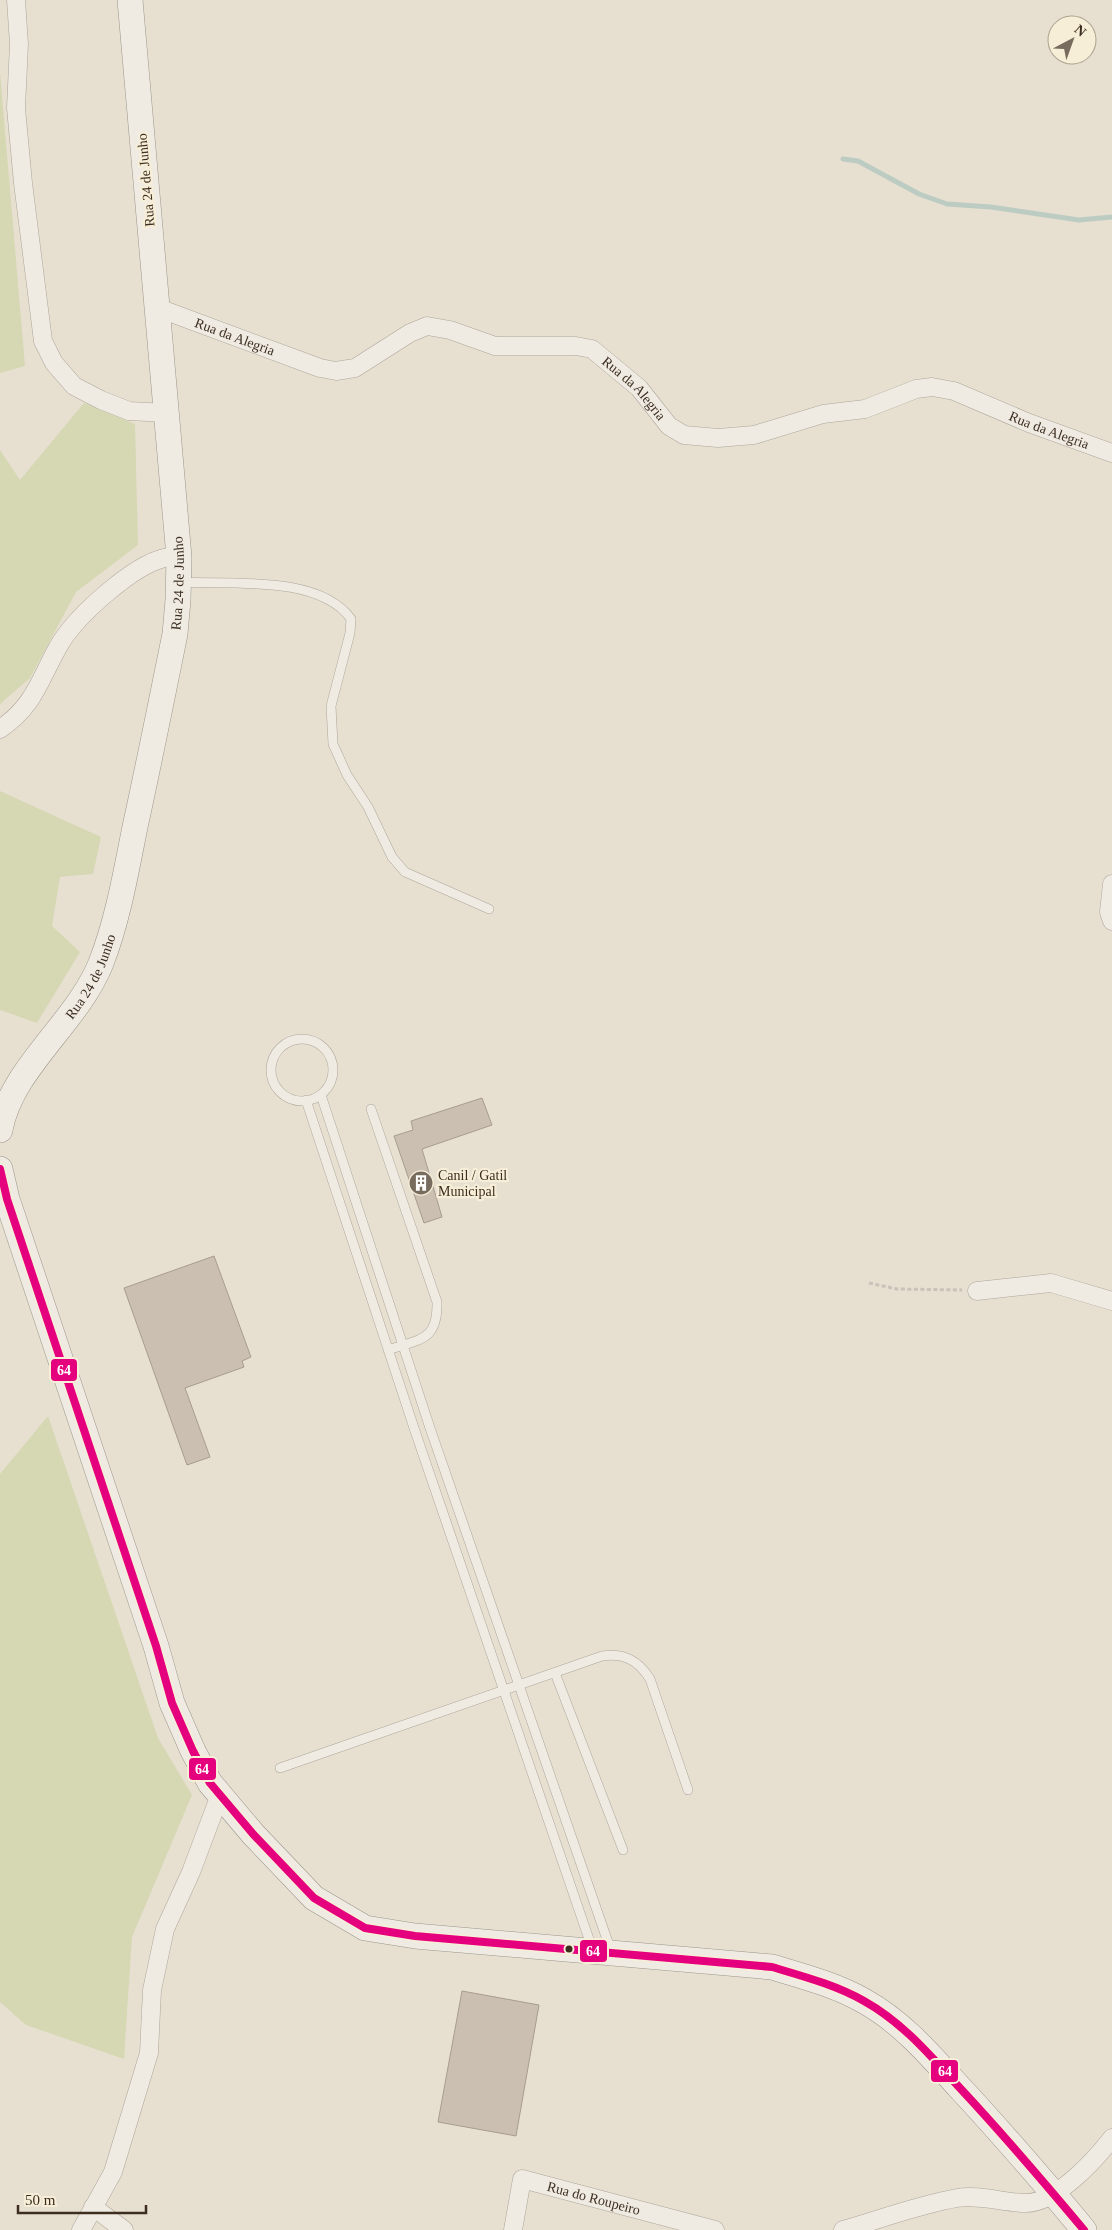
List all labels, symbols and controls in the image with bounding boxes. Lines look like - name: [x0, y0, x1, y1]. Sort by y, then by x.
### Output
- north arrow: [1047, 15, 1097, 65]
- text: N: [1071, 22, 1089, 40]
- street label: Rua 24 de Junho: [134, 133, 158, 227]
- street label: Rua da Alegria: [193, 315, 278, 358]
- street label: Rua da Alegria: [599, 353, 669, 424]
- street label: Rua da Alegria: [1007, 408, 1092, 452]
- street label: Rua 24 de Junho: [168, 536, 187, 631]
- street label: Rua 24 de Junho: [62, 932, 118, 1022]
- place label: Canil / Gatil Municipal: [438, 1168, 507, 1199]
- building icon: Canil / Gatil Municipal: [408, 1170, 434, 1196]
- line badge: 64: [50, 1358, 78, 1382]
- text: 64: [57, 1363, 71, 1378]
- line badge: 64: [188, 1757, 217, 1781]
- text: 64: [195, 1762, 209, 1777]
- line badge: 64: [579, 1939, 608, 1963]
- unlabelled marker: [564, 1944, 574, 1954]
- text: 64: [586, 1944, 600, 1959]
- line badge: 64: [930, 2059, 959, 2083]
- text: 64: [938, 2064, 952, 2079]
- street label: Rua do Roupeiro: [546, 2178, 642, 2217]
- scale bar: [18, 2182, 145, 2214]
- text: 50 m: [25, 2192, 56, 2208]

